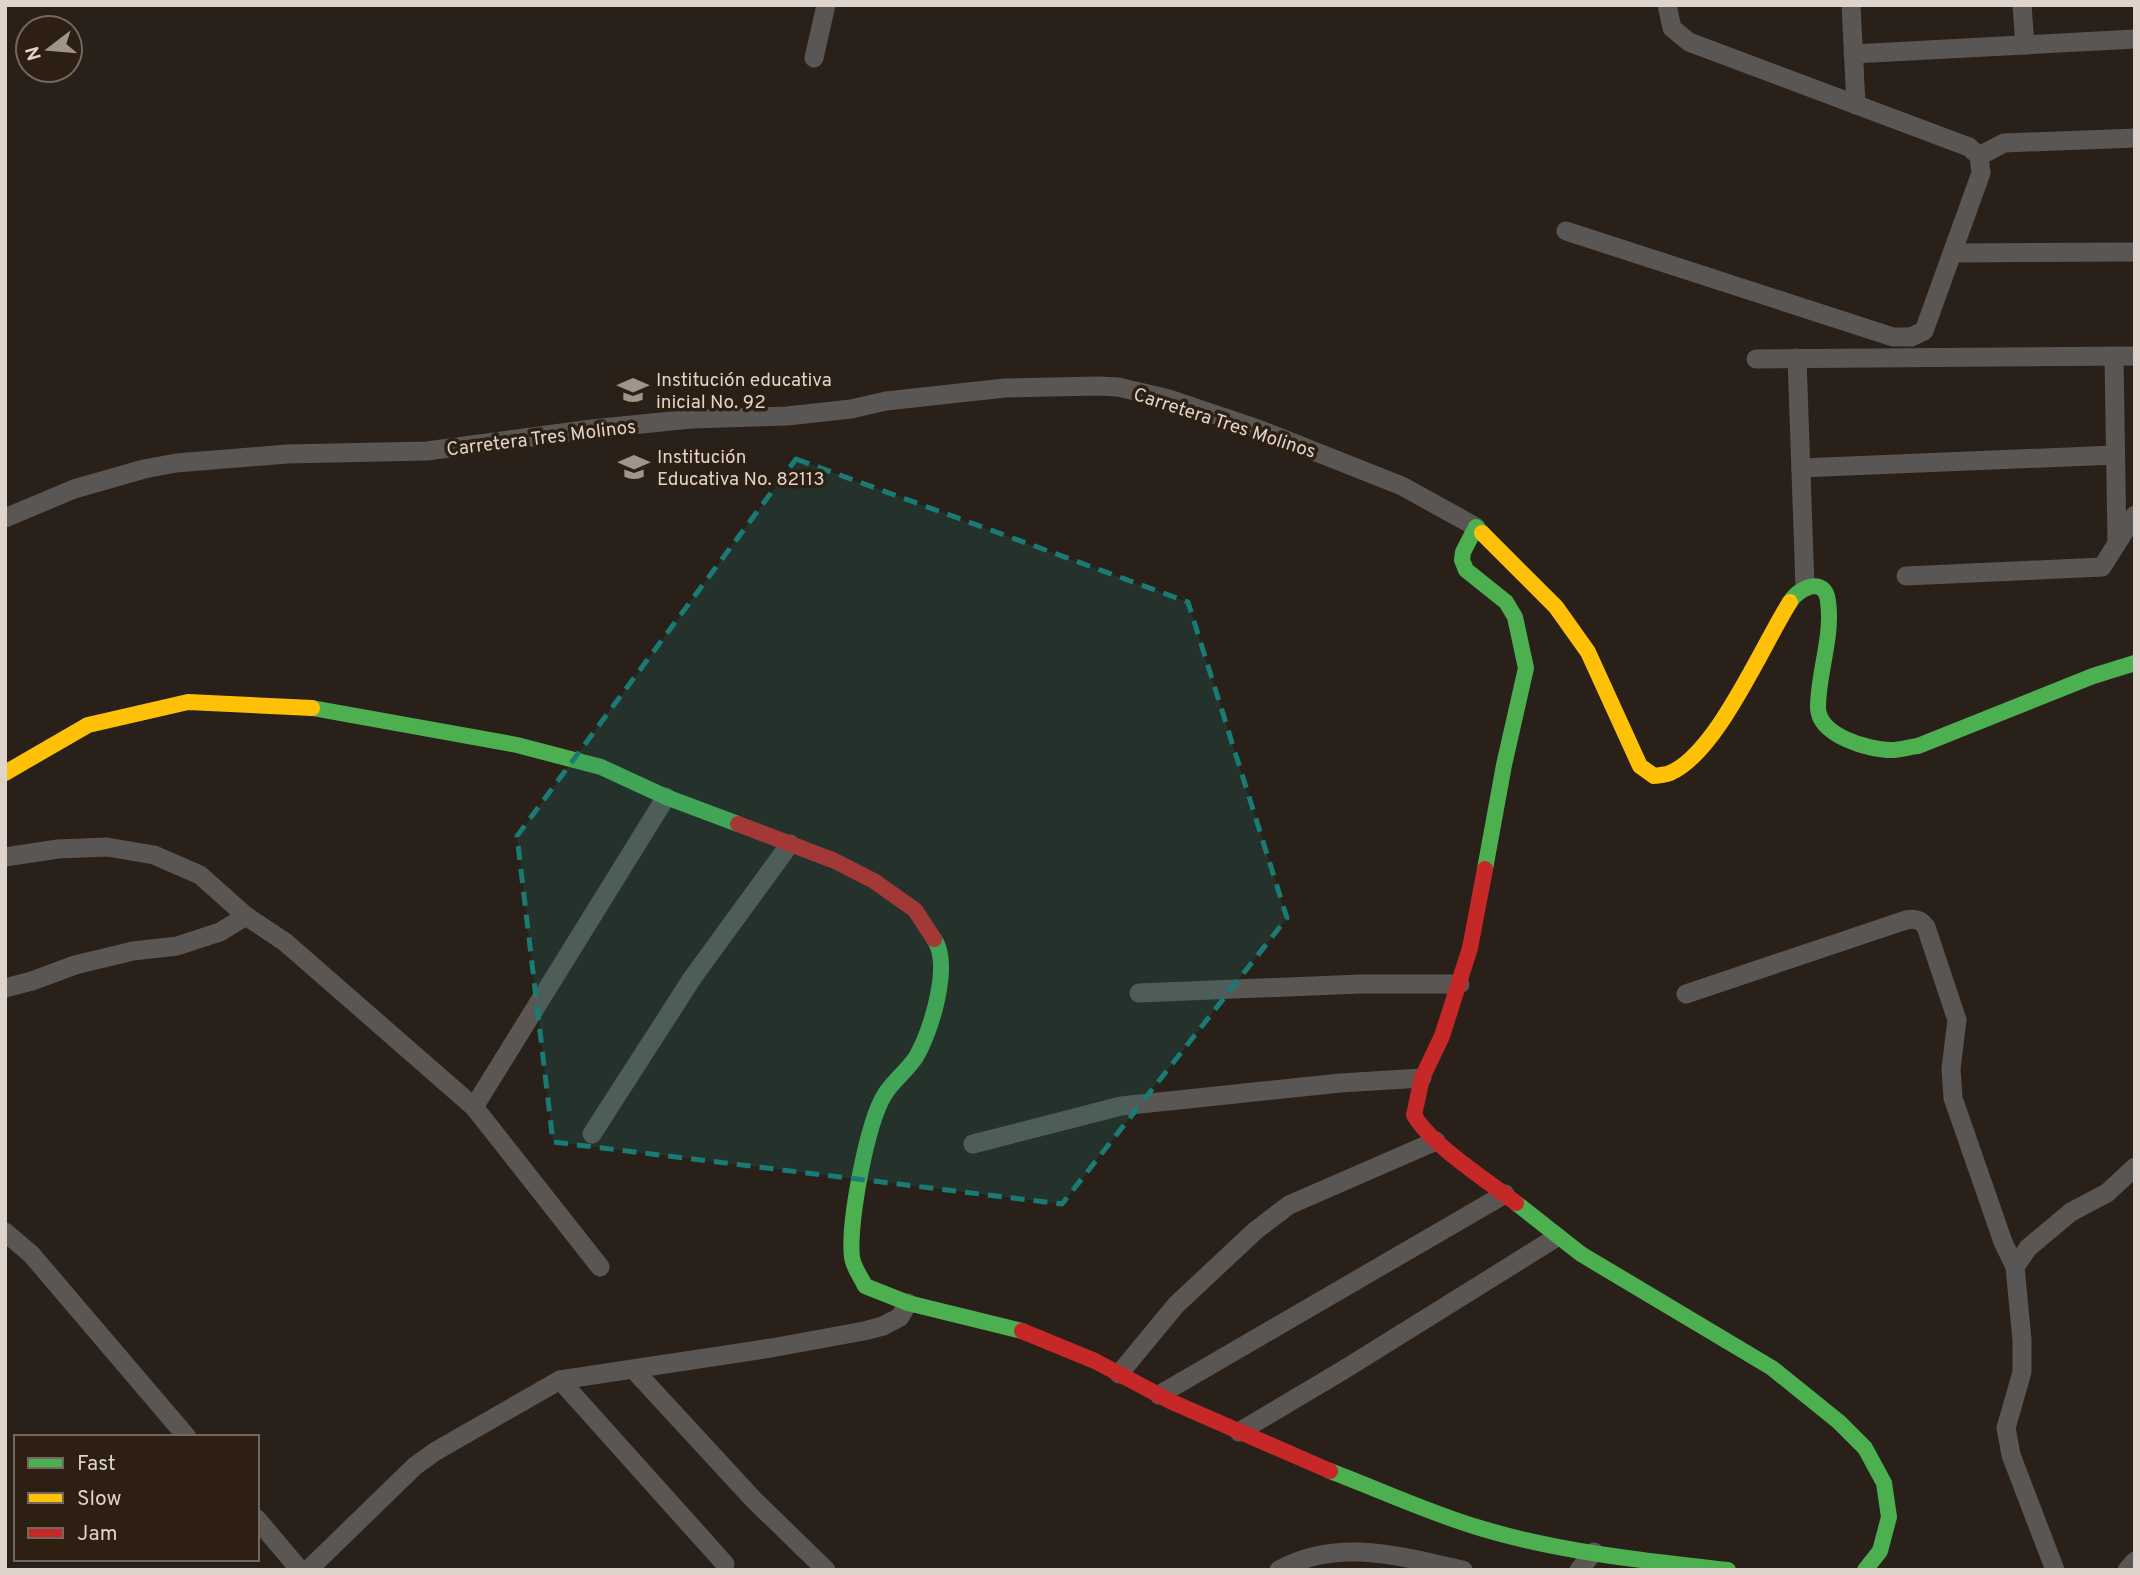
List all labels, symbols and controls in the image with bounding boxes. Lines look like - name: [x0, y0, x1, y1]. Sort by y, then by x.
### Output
- north arrow: [14, 14, 84, 84]
- text: N: [21, 43, 48, 63]
- place label: Institución educativa inicial No. 92: [656, 369, 832, 415]
- school or university icon: Institución educativa inicial No. 92: [616, 373, 650, 407]
- street label: Carretera Tres Molinos: [1130, 383, 1319, 465]
- street label: Carretera Tres Molinos: [445, 415, 637, 463]
- place label: Institución Educativa No. 82113: [657, 446, 825, 492]
- school or university icon: Institución Educativa No. 82113: [617, 450, 651, 484]
- legend: [14, 1435, 259, 1561]
- text: Fast: [77, 1451, 116, 1478]
- text: Slow: [77, 1486, 122, 1513]
- text: Jam: [77, 1521, 118, 1548]

